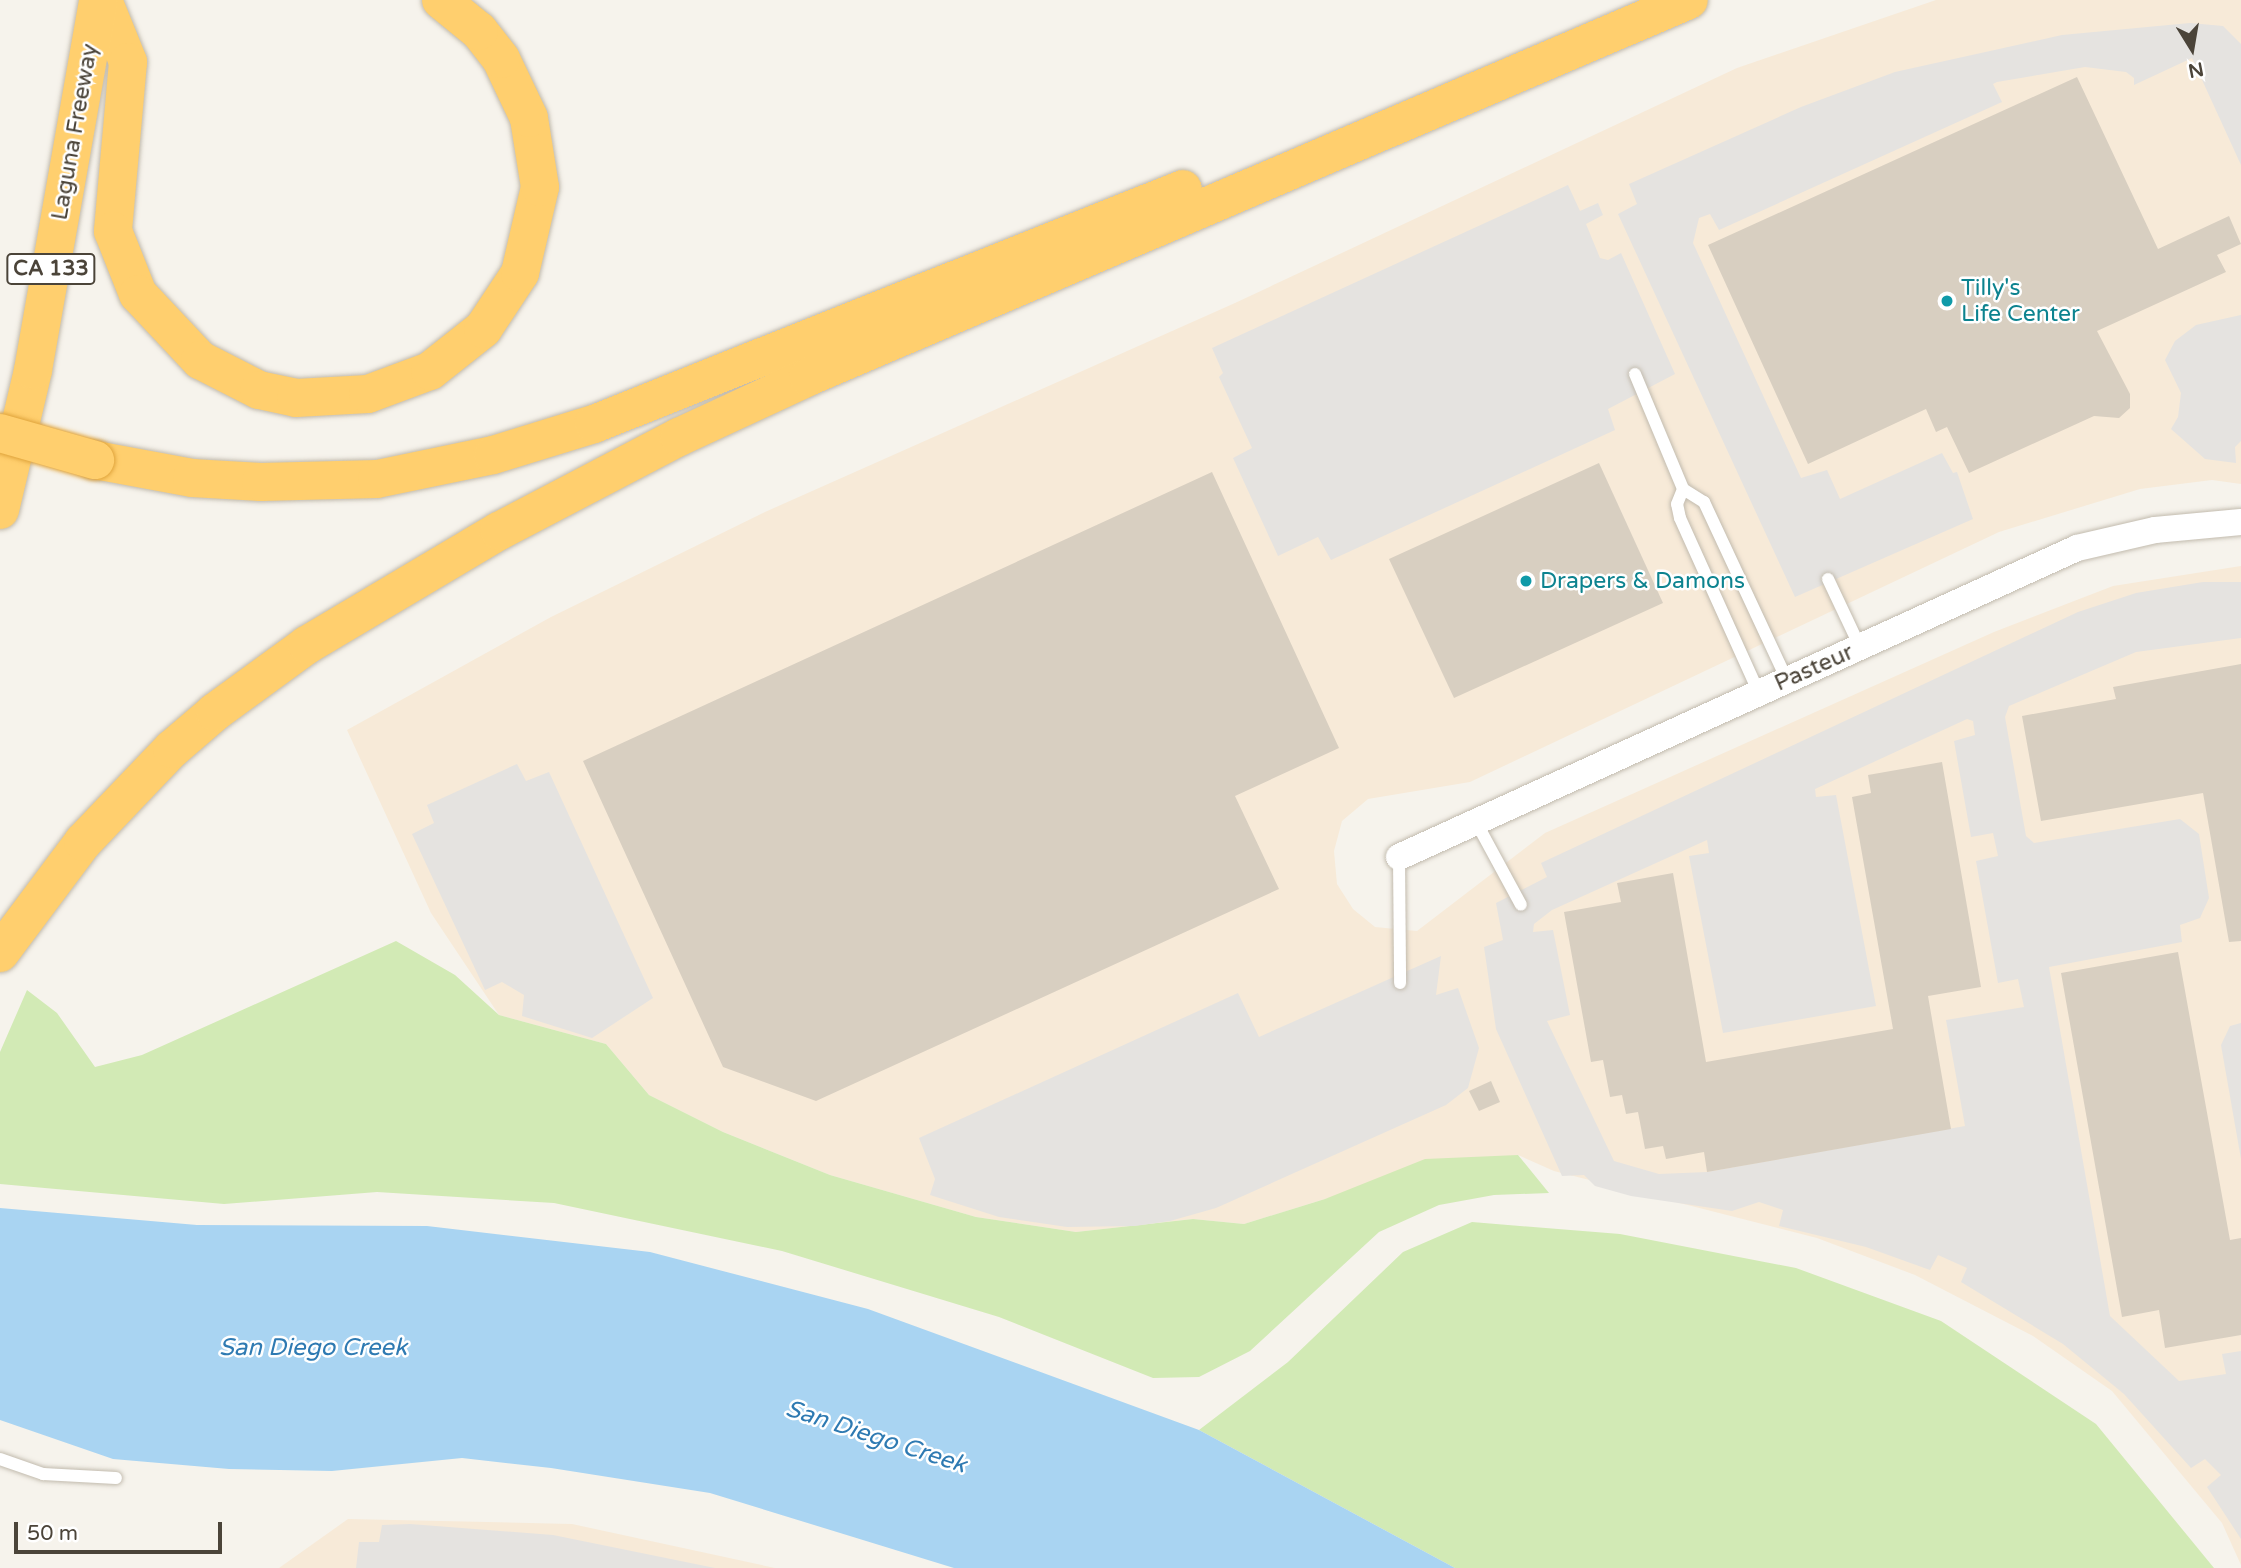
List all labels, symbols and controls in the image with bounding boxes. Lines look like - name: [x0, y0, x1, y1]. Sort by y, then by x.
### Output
- north arrow: [2157, 14, 2227, 84]
- street label: Laguna Freeway: [46, 42, 104, 222]
- text: N: [2186, 57, 2206, 82]
- road number: CA 133: [5, 252, 96, 286]
- place label: Tilly's Life Center: [1961, 274, 2080, 328]
- marker: Tilly's Life Center: [1939, 293, 1955, 309]
- place label: Drapers & Damons: [1540, 567, 1745, 595]
- marker: Drapers & Damons: [1518, 573, 1534, 589]
- street label: Pasteur: [1770, 638, 1858, 698]
- water label: San Diego Creek: [219, 1334, 407, 1362]
- water label: San Diego Creek: [782, 1394, 970, 1480]
- scale bar: [18, 1508, 226, 1552]
- text: 50 m: [27, 1521, 78, 1546]

